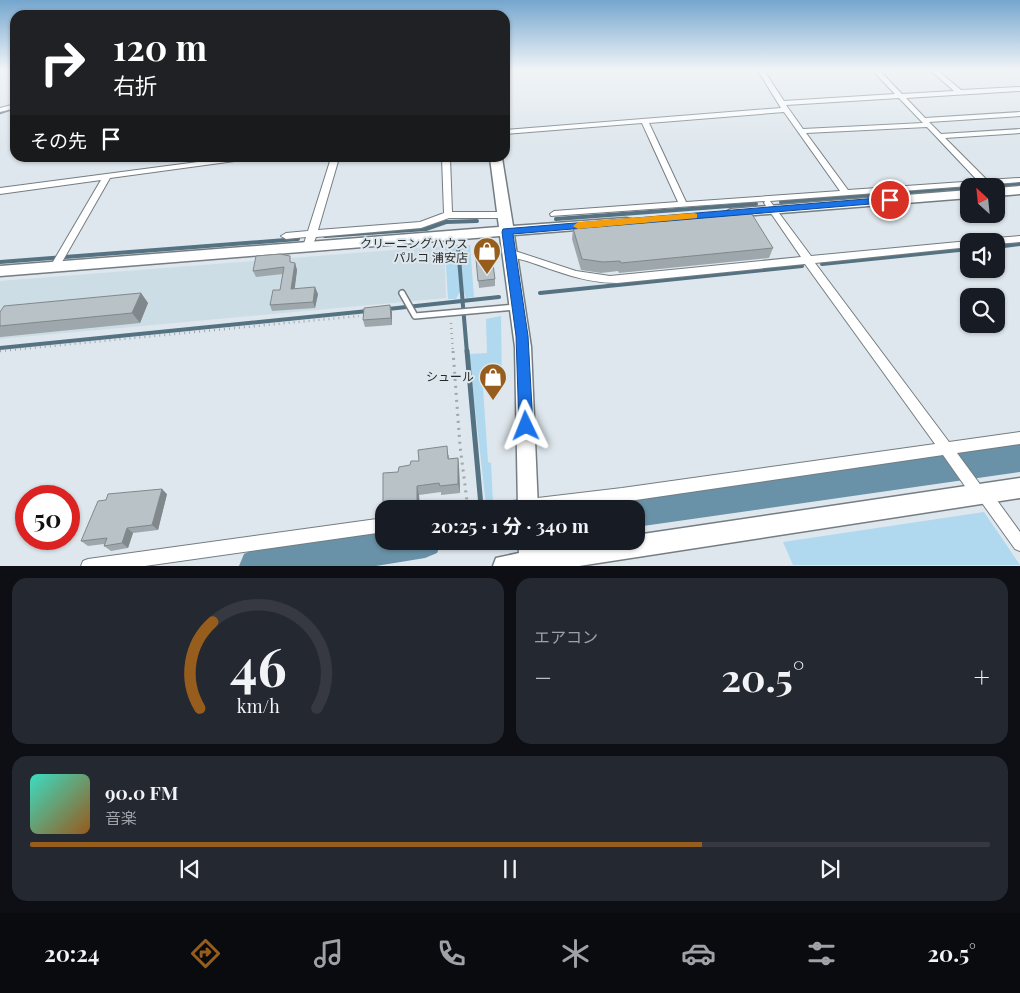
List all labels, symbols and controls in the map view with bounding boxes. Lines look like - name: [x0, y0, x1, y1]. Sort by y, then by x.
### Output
- text: 120 m: [113, 23, 207, 70]
- icon: right: [30, 30, 95, 95]
- text: 右折: [113, 70, 157, 100]
- icon: arrive: [97, 125, 125, 153]
- text: その先: [30, 127, 87, 153]
- north arrow: [960, 178, 1005, 222]
- map controls: [960, 178, 1005, 333]
- pin: [869, 179, 911, 221]
- icon: arrive: [876, 186, 904, 214]
- button: sound: [960, 233, 1005, 278]
- place label: クリーニングハウス パルコ 浦安店: [360, 235, 468, 265]
- shop icon: クリーニングハウス パルコ 浦安店: [472, 236, 502, 275]
- button: search: [960, 288, 1005, 333]
- shop icon: シュール: [478, 362, 508, 401]
- place label: シュール: [426, 368, 474, 384]
- position arrow: [499, 399, 551, 451]
- speed limit sign: 50: [15, 485, 80, 550]
- text: 20:25 · 1 分 · 340 m: [431, 512, 589, 538]
- text: エアコン: [534, 626, 598, 647]
- text: 46: [230, 631, 286, 700]
- text: 20.5°: [721, 651, 804, 702]
- text: −: [534, 658, 552, 695]
- text: +: [974, 658, 990, 695]
- text: km/h: [237, 694, 280, 717]
- text: 90.0 FM: [105, 779, 178, 805]
- text: 音楽: [105, 807, 137, 828]
- icon: previous: [176, 855, 204, 883]
- icon: pause: [496, 855, 524, 883]
- icon: next: [816, 855, 844, 883]
- icon: directions: [188, 936, 223, 971]
- icon: music: [311, 936, 346, 971]
- icon: phone: [434, 936, 469, 971]
- icon: climate: [558, 936, 593, 971]
- icon: car: [681, 936, 716, 971]
- icon: filters: [804, 936, 839, 971]
- text: 20:24: [44, 938, 99, 968]
- text: 20.5°: [928, 938, 976, 968]

